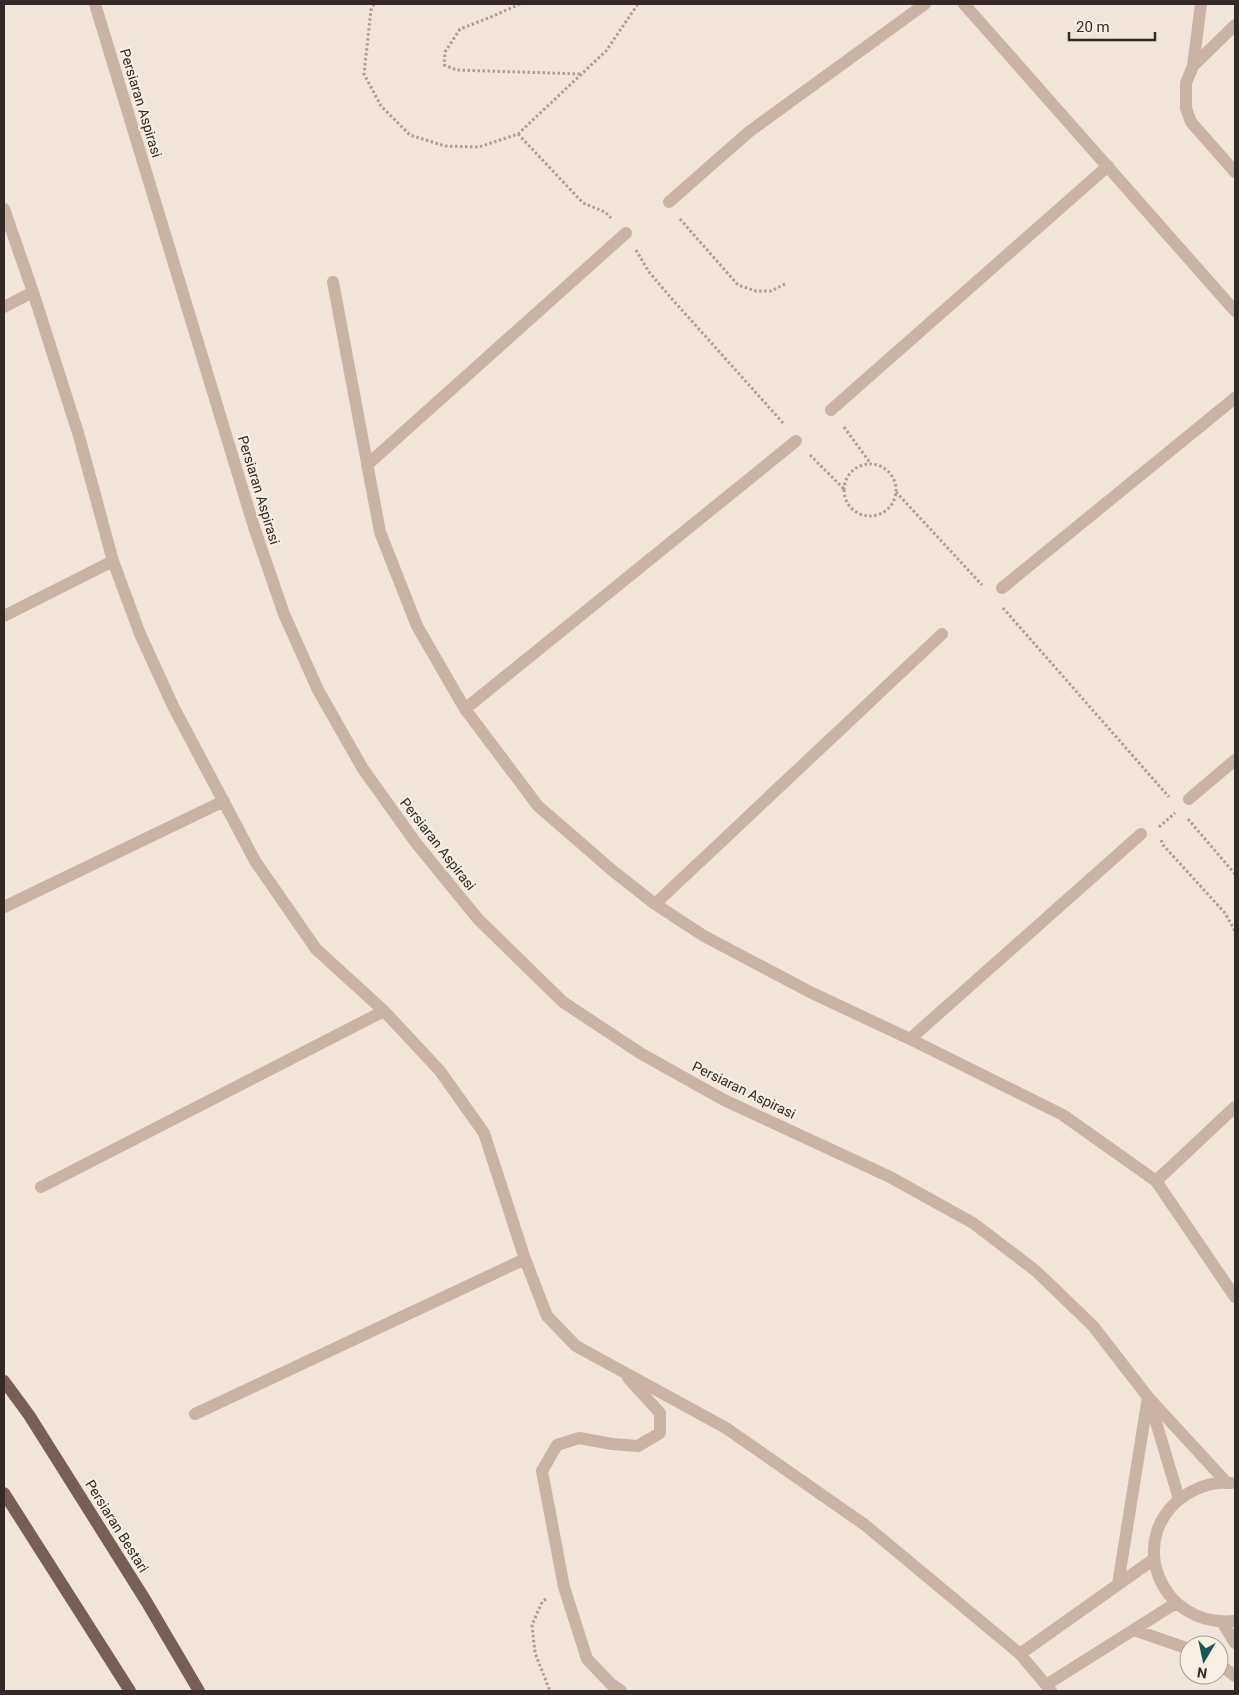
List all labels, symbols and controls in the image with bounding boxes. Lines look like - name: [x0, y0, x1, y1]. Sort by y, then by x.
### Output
- scale bar: [1069, 10, 1155, 42]
- text: 20 m: [1076, 18, 1110, 36]
- street label: Persiaran Aspirasi: [117, 47, 165, 159]
- street label: Persiaran Aspirasi: [235, 434, 283, 546]
- street label: Persiaran Aspirasi: [397, 795, 479, 893]
- street label: Persiaran Aspirasi: [690, 1058, 798, 1122]
- street label: Persiaran Bestari: [82, 1477, 152, 1575]
- north arrow: [1179, 1635, 1229, 1685]
- text: N: [1196, 1664, 1208, 1682]

